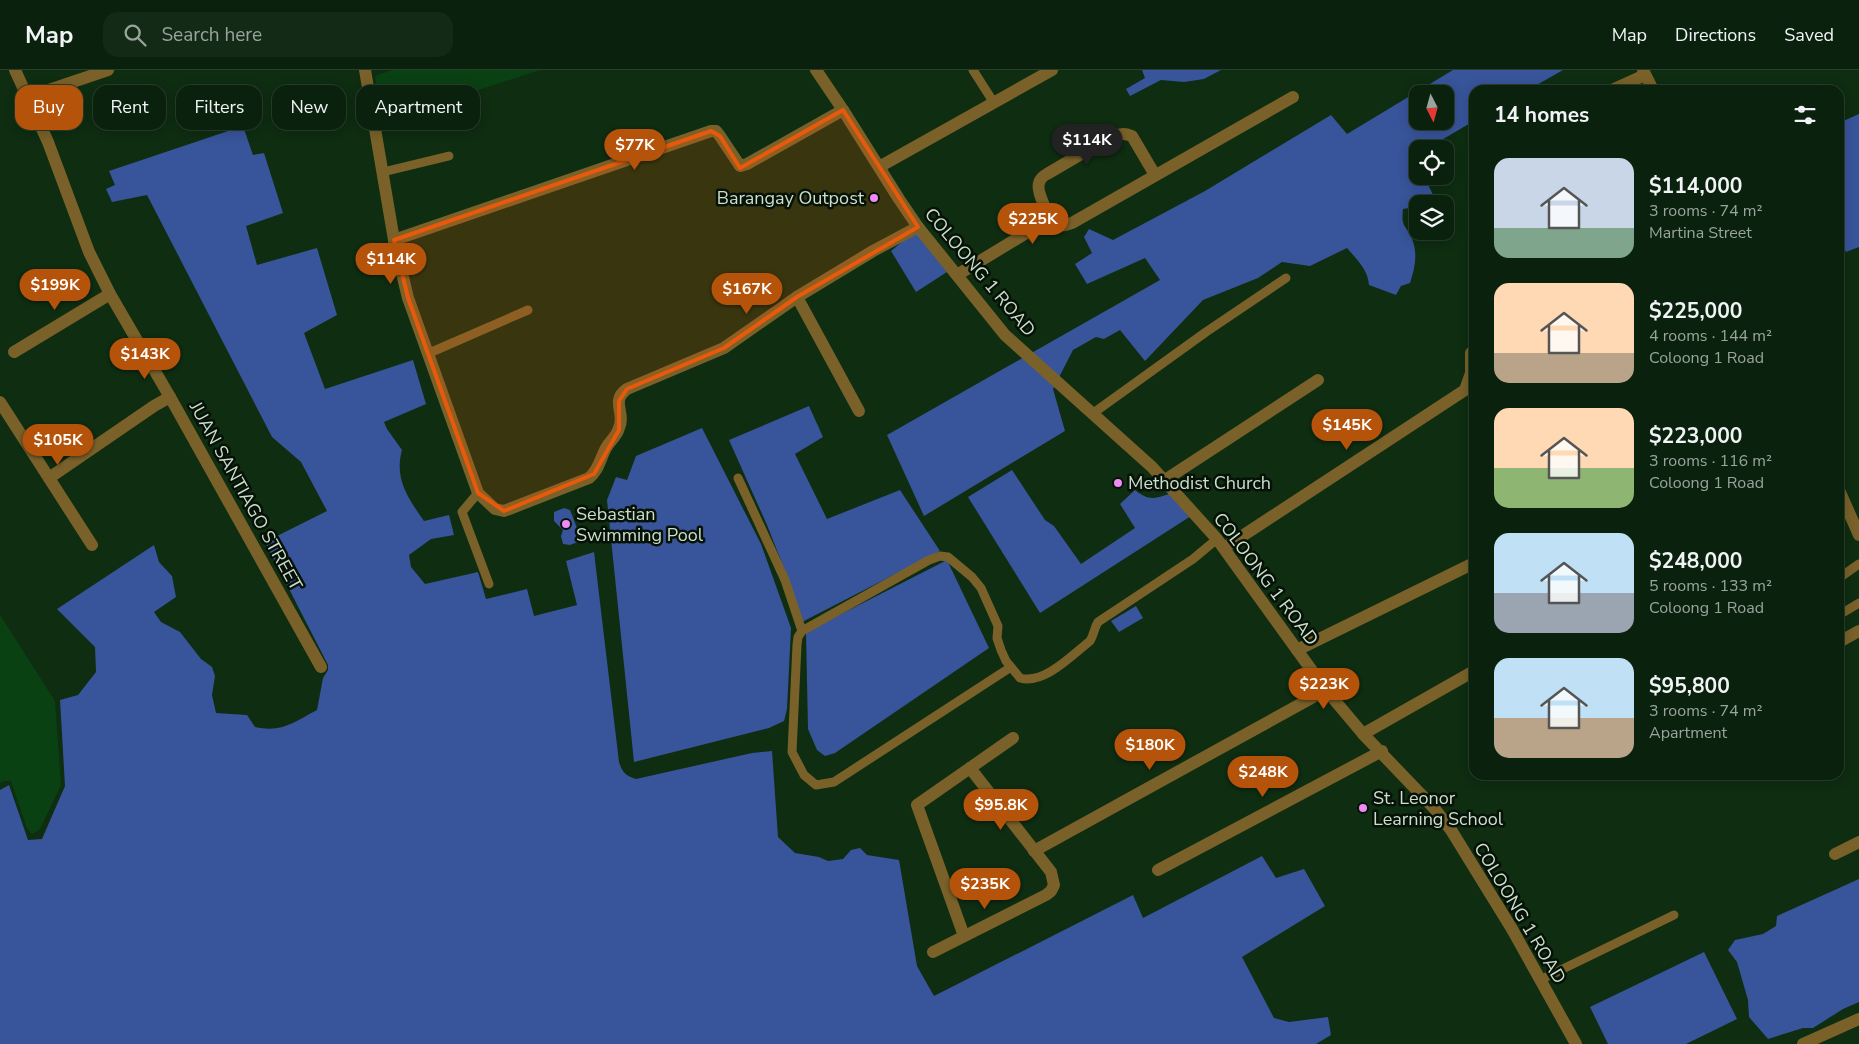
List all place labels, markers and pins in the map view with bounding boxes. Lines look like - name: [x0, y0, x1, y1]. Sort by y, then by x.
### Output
- pin: $114K: [1052, 124, 1122, 166]
- pin: $77K: [605, 128, 665, 171]
- place label: Barangay Outpost: [717, 186, 865, 210]
- marker: Barangay Outpost: [868, 192, 880, 204]
- pin: $225K: [998, 202, 1068, 245]
- pin: $114K: [356, 242, 426, 285]
- pin: $199K: [20, 268, 90, 311]
- pin: $167K: [712, 272, 782, 315]
- pin: $143K: [110, 338, 180, 380]
- pin: $145K: [1312, 408, 1382, 451]
- pin: $105K: [23, 424, 93, 466]
- place label: Methodist Church: [1128, 471, 1271, 495]
- marker: Methodist Church: [1112, 477, 1124, 489]
- place label: Sebastian Swimming Pool: [576, 502, 704, 547]
- marker: Sebastian Swimming Pool: [560, 518, 572, 530]
- pin: $223K: [1289, 668, 1359, 710]
- pin: $180K: [1115, 728, 1185, 771]
- pin: $248K: [1228, 756, 1298, 798]
- place label: St. Leonor Learning School: [1373, 786, 1504, 831]
- pin: $95.8K: [960, 788, 1042, 831]
- marker: St. Leonor Learning School: [1357, 802, 1369, 814]
- pin: $235K: [950, 868, 1020, 910]

